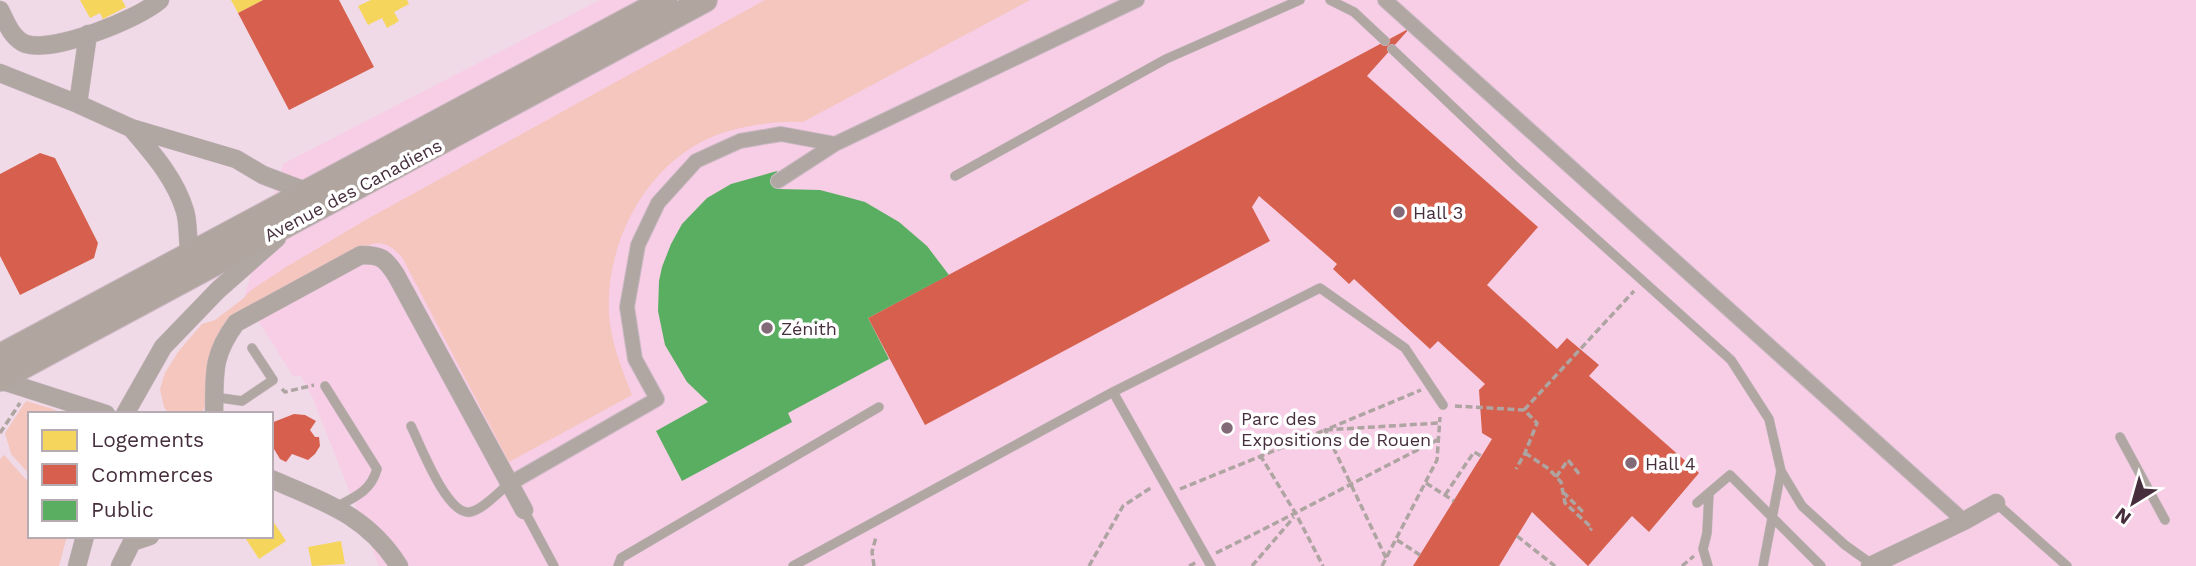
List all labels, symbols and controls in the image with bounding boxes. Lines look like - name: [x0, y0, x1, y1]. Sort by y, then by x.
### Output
- street label: Avenue des Canadiens: [261, 134, 445, 246]
- place label: Hall 3: [1413, 202, 1463, 223]
- marker: Hall 3: [1391, 204, 1407, 220]
- place label: Zénith: [781, 318, 837, 339]
- marker: Zénith: [759, 320, 775, 336]
- place label: Parc des Expositions de Rouen: [1241, 408, 1431, 450]
- legend: [28, 412, 273, 538]
- marker: Parc des Expositions de Rouen: [1219, 420, 1235, 436]
- text: Logements: [91, 427, 204, 452]
- place label: Hall 4: [1645, 453, 1696, 474]
- marker: Hall 4: [1623, 455, 1639, 471]
- text: Commerces: [91, 462, 213, 487]
- north arrow: [2098, 468, 2168, 538]
- text: Public: [91, 497, 154, 522]
- text: N: [2111, 503, 2136, 530]

